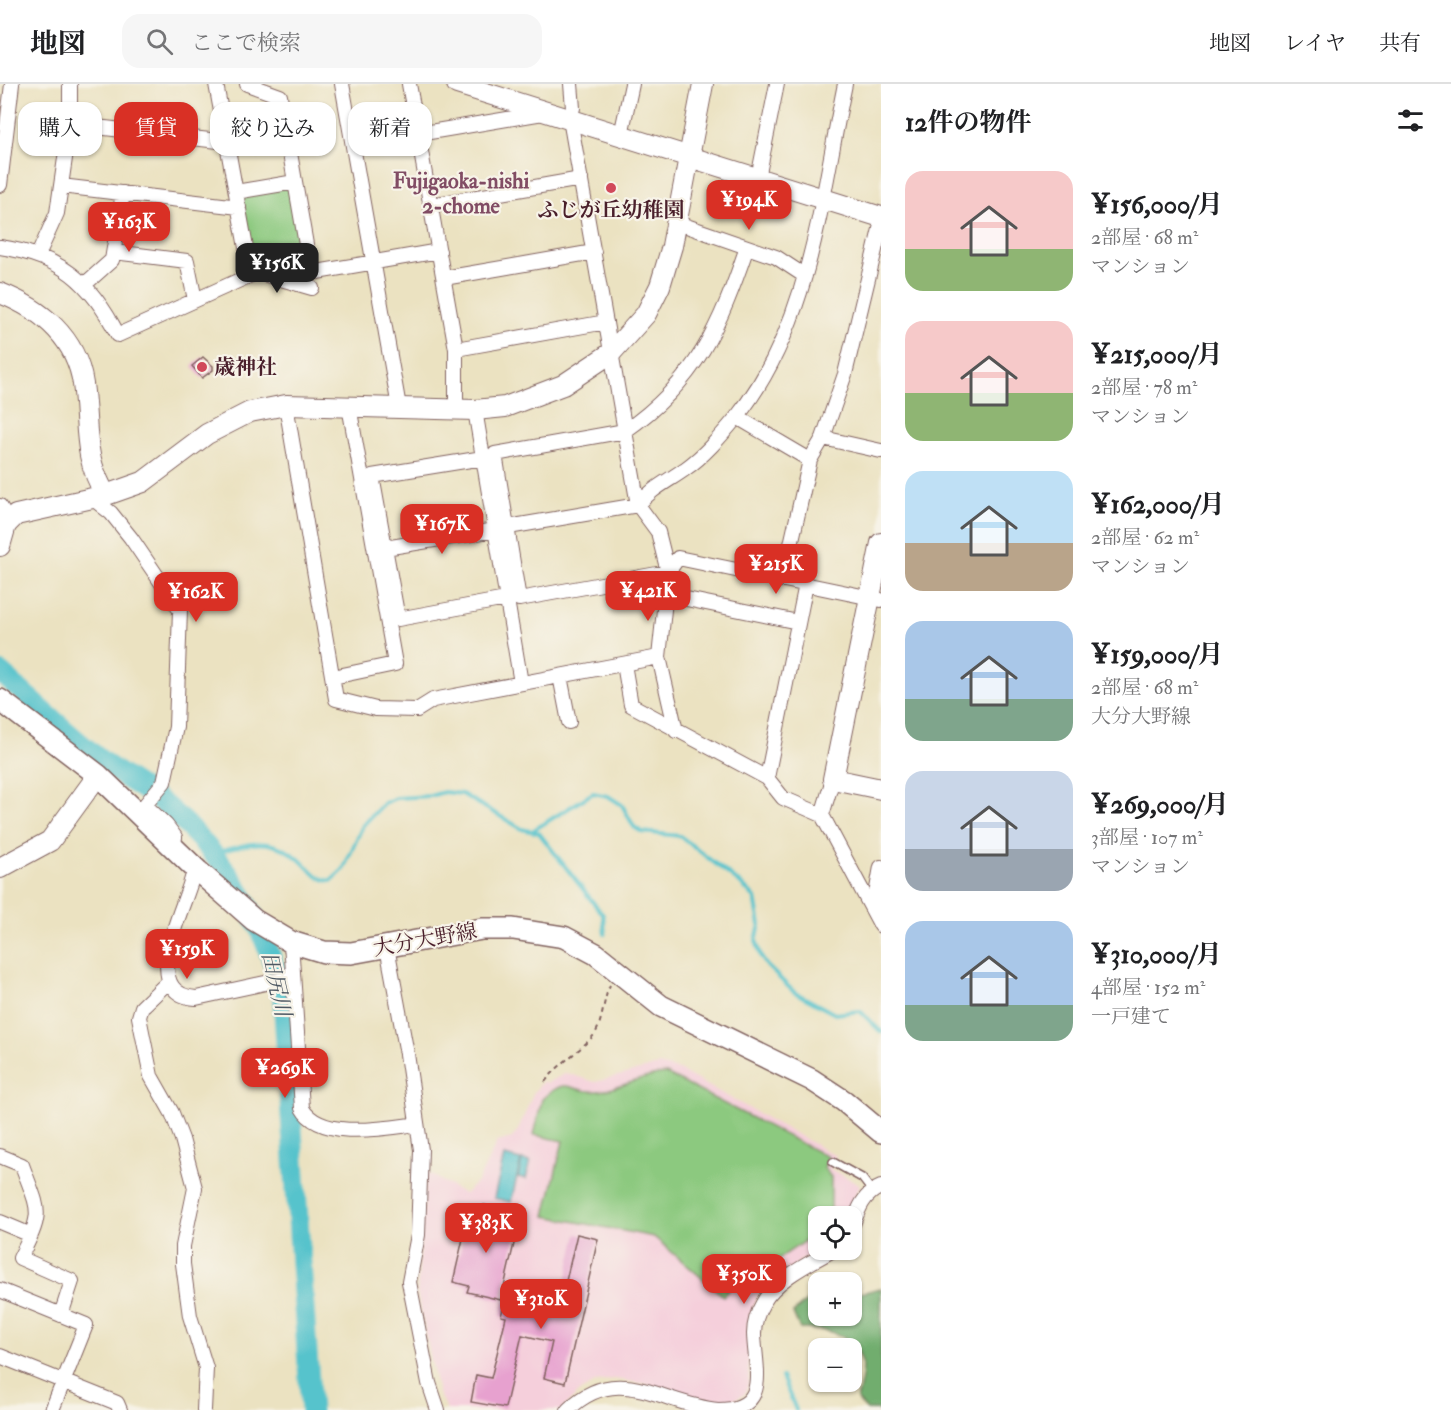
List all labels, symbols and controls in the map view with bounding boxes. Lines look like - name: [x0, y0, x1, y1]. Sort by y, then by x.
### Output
- search box: [122, 14, 542, 68]
- icon: search: [143, 25, 176, 58]
- text: 地図: [30, 27, 86, 62]
- text: ここで検索: [191, 29, 301, 57]
- text: 地図: [1209, 30, 1251, 57]
- text: レイヤ: [1284, 30, 1346, 57]
- text: 共有: [1379, 30, 1421, 57]
- chip: 購入: [18, 102, 102, 156]
- chip: 賃貸: [114, 102, 198, 156]
- chip: 絞り込み: [210, 102, 336, 156]
- chip: 新着: [348, 102, 432, 156]
- icon: filters: [1394, 104, 1427, 137]
- text: 12件の物件: [905, 107, 1031, 139]
- district label: Fujigaoka-nishi 2-chome: [393, 167, 530, 220]
- pin: ¥194K: [707, 180, 791, 231]
- marker: ふじが丘幼稚園: [604, 181, 618, 195]
- text: ¥194K: [720, 187, 778, 212]
- text: ¥156,000/月: [1091, 189, 1223, 221]
- icon: home: [953, 195, 1025, 267]
- place label: ふじが丘幼稚園: [538, 197, 685, 224]
- pin: ¥163K: [87, 202, 171, 253]
- text: ¥163K: [102, 209, 156, 234]
- text: 2部屋 · 68 m²: [1091, 225, 1198, 250]
- pin: ¥156K: [235, 243, 319, 294]
- text: ¥156K: [250, 250, 304, 275]
- text: マンション: [1091, 254, 1190, 279]
- text: ¥215,000/月: [1091, 339, 1223, 371]
- icon: home: [953, 345, 1025, 417]
- place label: 歳神社: [214, 354, 277, 381]
- marker: 歳神社: [195, 360, 209, 374]
- text: 2部屋 · 78 m²: [1091, 375, 1197, 400]
- text: マンション: [1091, 404, 1190, 429]
- text: ¥162,000/月: [1091, 489, 1225, 521]
- icon: home: [953, 495, 1025, 567]
- pin: ¥167K: [400, 504, 484, 555]
- text: ¥167K: [414, 511, 470, 536]
- text: 2部屋 · 62 m²: [1091, 525, 1199, 550]
- pin: ¥215K: [734, 544, 818, 595]
- text: ¥215K: [748, 551, 804, 576]
- text: マンション: [1091, 554, 1190, 579]
- pin: ¥421K: [606, 571, 690, 622]
- pin: ¥162K: [154, 572, 238, 623]
- text: ¥421K: [619, 578, 677, 603]
- text: ¥162K: [168, 579, 224, 604]
- text: ¥159,000/月: [1091, 639, 1223, 671]
- icon: home: [953, 645, 1025, 717]
- text: 2部屋 · 68 m²: [1091, 675, 1198, 700]
- text: 大分大野線: [1091, 704, 1191, 729]
- text: ¥269,000/月: [1091, 789, 1229, 821]
- icon: home: [953, 795, 1025, 867]
- text: 3部屋 · 107 m²: [1091, 825, 1203, 850]
- text: マンション: [1091, 854, 1190, 879]
- street label: 大分大野線: [371, 918, 479, 962]
- pin: ¥159K: [145, 929, 229, 980]
- text: ¥159K: [159, 936, 215, 961]
- text: ¥310,000/月: [1091, 939, 1222, 971]
- icon: home: [953, 945, 1025, 1017]
- water label: 田尻川: [255, 949, 298, 1021]
- text: 4部屋 · 152 m²: [1091, 975, 1205, 1000]
- text: 一戸建て: [1091, 1004, 1171, 1029]
- pin: ¥269K: [243, 1048, 327, 1099]
- text: ¥269K: [255, 1055, 315, 1080]
- pin: ¥383K: [444, 1203, 528, 1254]
- map controls: [808, 1206, 862, 1392]
- button: locate: [808, 1206, 862, 1260]
- text: ¥383K: [459, 1210, 513, 1235]
- pin: ¥350K: [702, 1254, 786, 1305]
- text: ¥350K: [716, 1261, 772, 1286]
- button: +: [808, 1272, 862, 1326]
- pin: ¥310K: [499, 1279, 583, 1330]
- text: ¥310K: [514, 1286, 568, 1311]
- button: −: [808, 1338, 862, 1392]

